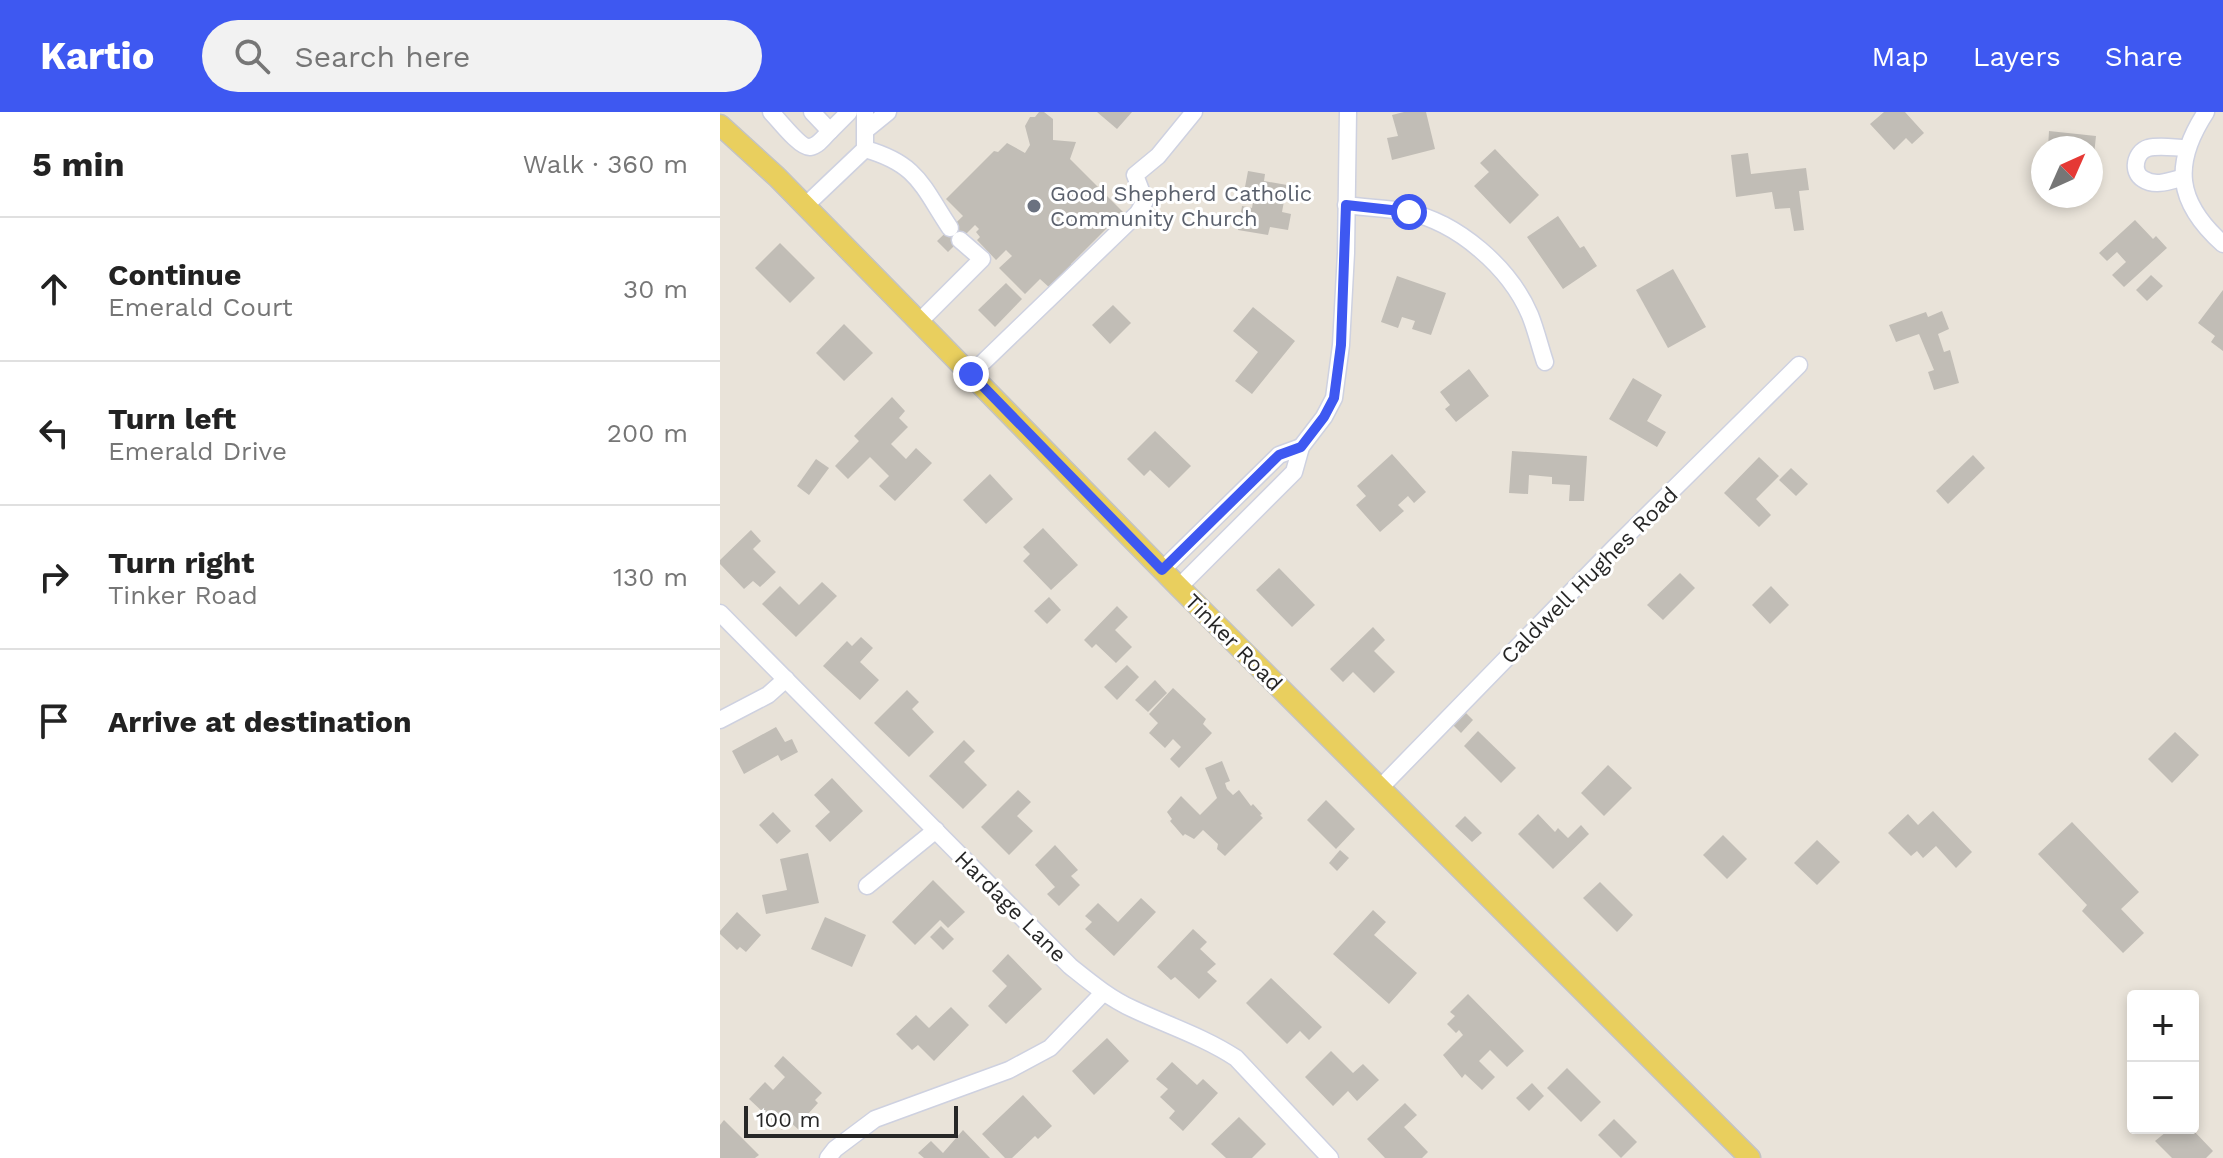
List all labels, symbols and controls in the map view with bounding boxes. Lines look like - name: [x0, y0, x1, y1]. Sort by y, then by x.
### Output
- search box: [202, 20, 762, 92]
- text: Kartio: [40, 34, 154, 78]
- icon: search: [230, 34, 274, 78]
- text: Search here: [294, 39, 470, 74]
- text: Map: [1872, 40, 1929, 73]
- text: Layers: [1973, 40, 2061, 73]
- text: Share: [2105, 40, 2183, 73]
- north arrow: [2031, 136, 2103, 208]
- text: 5 min: [32, 144, 125, 184]
- text: Walk · 360 m: [523, 149, 688, 179]
- place label: Good Shepherd Catholic Community Church: [1050, 181, 1312, 231]
- route start: [1391, 194, 1427, 230]
- marker: Good Shepherd Catholic Community Church: [1025, 197, 1043, 215]
- text: Continue: [108, 257, 241, 292]
- icon: ahead: [32, 267, 76, 311]
- text: 30 m: [623, 274, 688, 304]
- text: Emerald Court: [108, 292, 293, 322]
- route end: [953, 356, 989, 392]
- text: Turn left: [108, 401, 236, 436]
- icon: left: [32, 411, 76, 455]
- text: 200 m: [607, 418, 688, 448]
- text: Emerald Drive: [108, 436, 287, 466]
- street label: Caldwell Hughes Road: [1496, 482, 1683, 669]
- text: Turn right: [108, 545, 254, 580]
- icon: right: [32, 555, 76, 599]
- text: 130 m: [613, 562, 688, 592]
- text: Tinker Road: [108, 580, 258, 610]
- street label: Tinker Road: [1180, 589, 1287, 696]
- icon: arrive: [32, 699, 76, 743]
- text: Arrive at destination: [108, 704, 412, 739]
- street label: Hardage Lane: [950, 845, 1072, 967]
- map controls: [2127, 990, 2199, 1134]
- button: +: [2127, 990, 2199, 1062]
- button: −: [2127, 1062, 2199, 1134]
- scale bar: [744, 1102, 958, 1138]
- text: 100 m: [756, 1107, 820, 1132]

